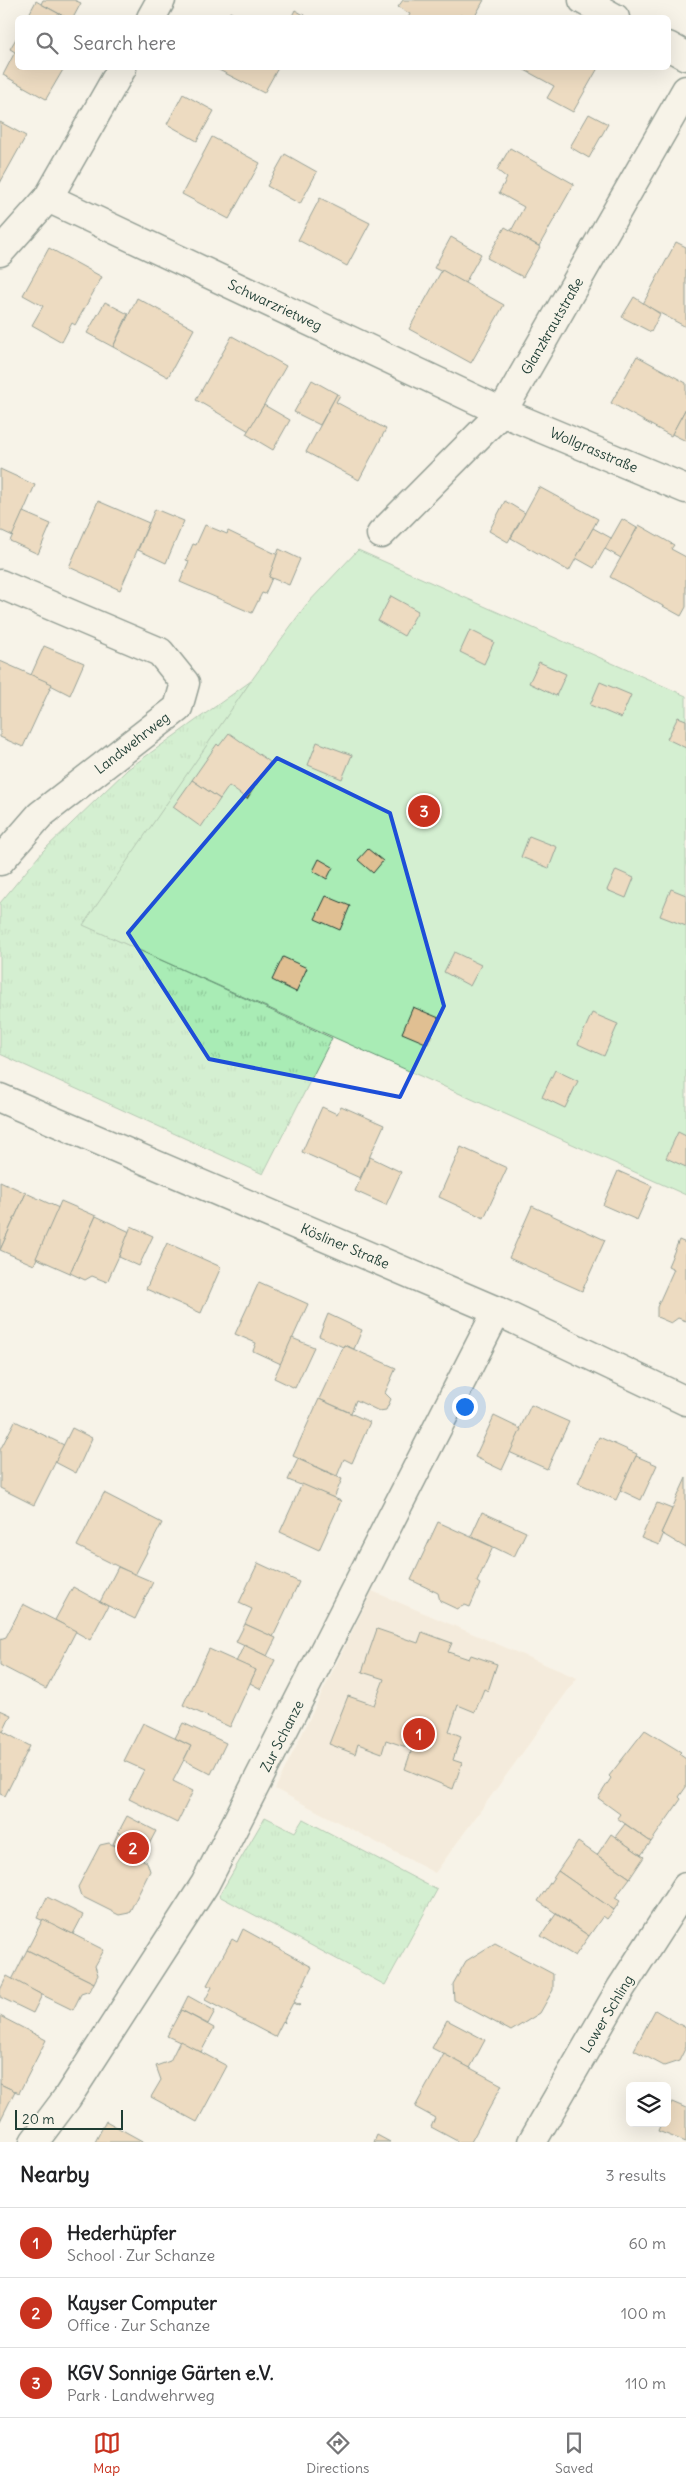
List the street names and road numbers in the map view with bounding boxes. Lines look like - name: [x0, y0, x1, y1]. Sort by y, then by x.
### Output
- street label: Glanzkrautstraße: [517, 274, 587, 378]
- street label: Schwarzrietweg: [225, 275, 325, 335]
- street label: Wollgrasstraße: [547, 423, 641, 477]
- street label: Landwehrweg: [91, 708, 173, 778]
- street label: Kösliner Straße: [298, 1219, 392, 1273]
- street label: Zur Schanze: [256, 1697, 308, 1775]
- street label: Lower Schling: [577, 1972, 637, 2056]

